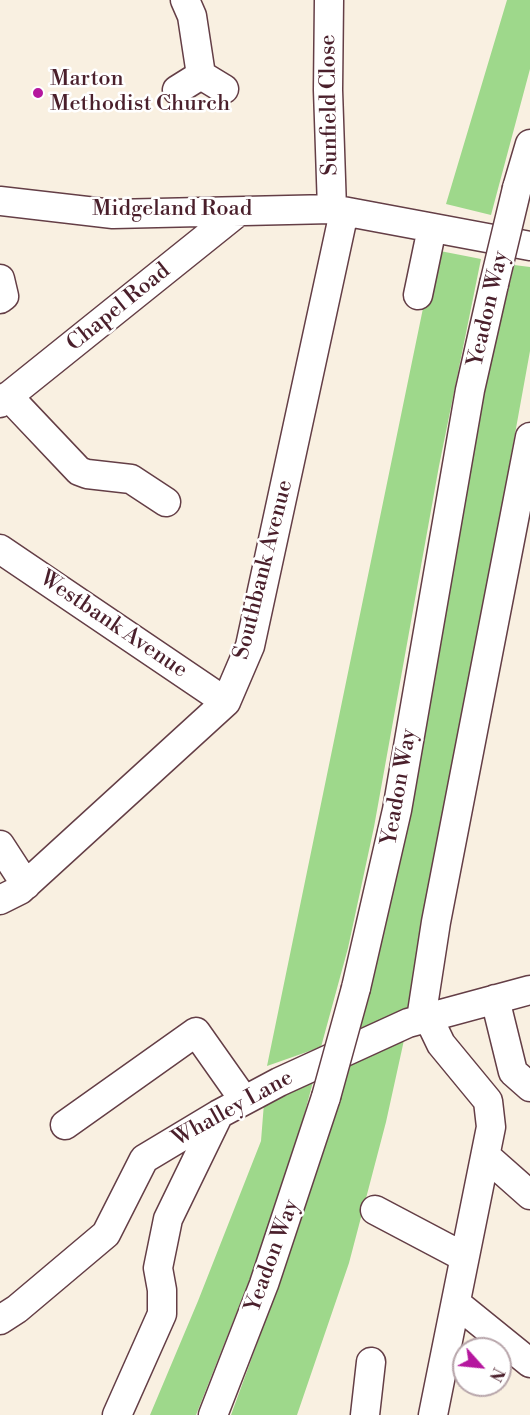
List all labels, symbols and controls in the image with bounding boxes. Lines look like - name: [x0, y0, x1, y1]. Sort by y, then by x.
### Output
- street label: Sunfield Close: [316, 34, 344, 176]
- place label: Marton Methodist Church: [50, 67, 230, 118]
- marker: Marton Methodist Church: [31, 86, 45, 100]
- street label: Midgeland Road: [92, 197, 252, 223]
- street label: Yeadon Way: [463, 249, 515, 369]
- street label: Chapel Road: [62, 258, 176, 358]
- street label: Southbank Avenue: [229, 478, 299, 662]
- street label: Westbank Avenue: [34, 566, 192, 684]
- street label: Yeadon Way: [377, 727, 423, 847]
- street label: Whalley Lane: [168, 1065, 298, 1153]
- street label: Yeadon Way: [240, 1196, 306, 1316]
- north arrow: [452, 1337, 512, 1397]
- text: N: [484, 1364, 508, 1384]

